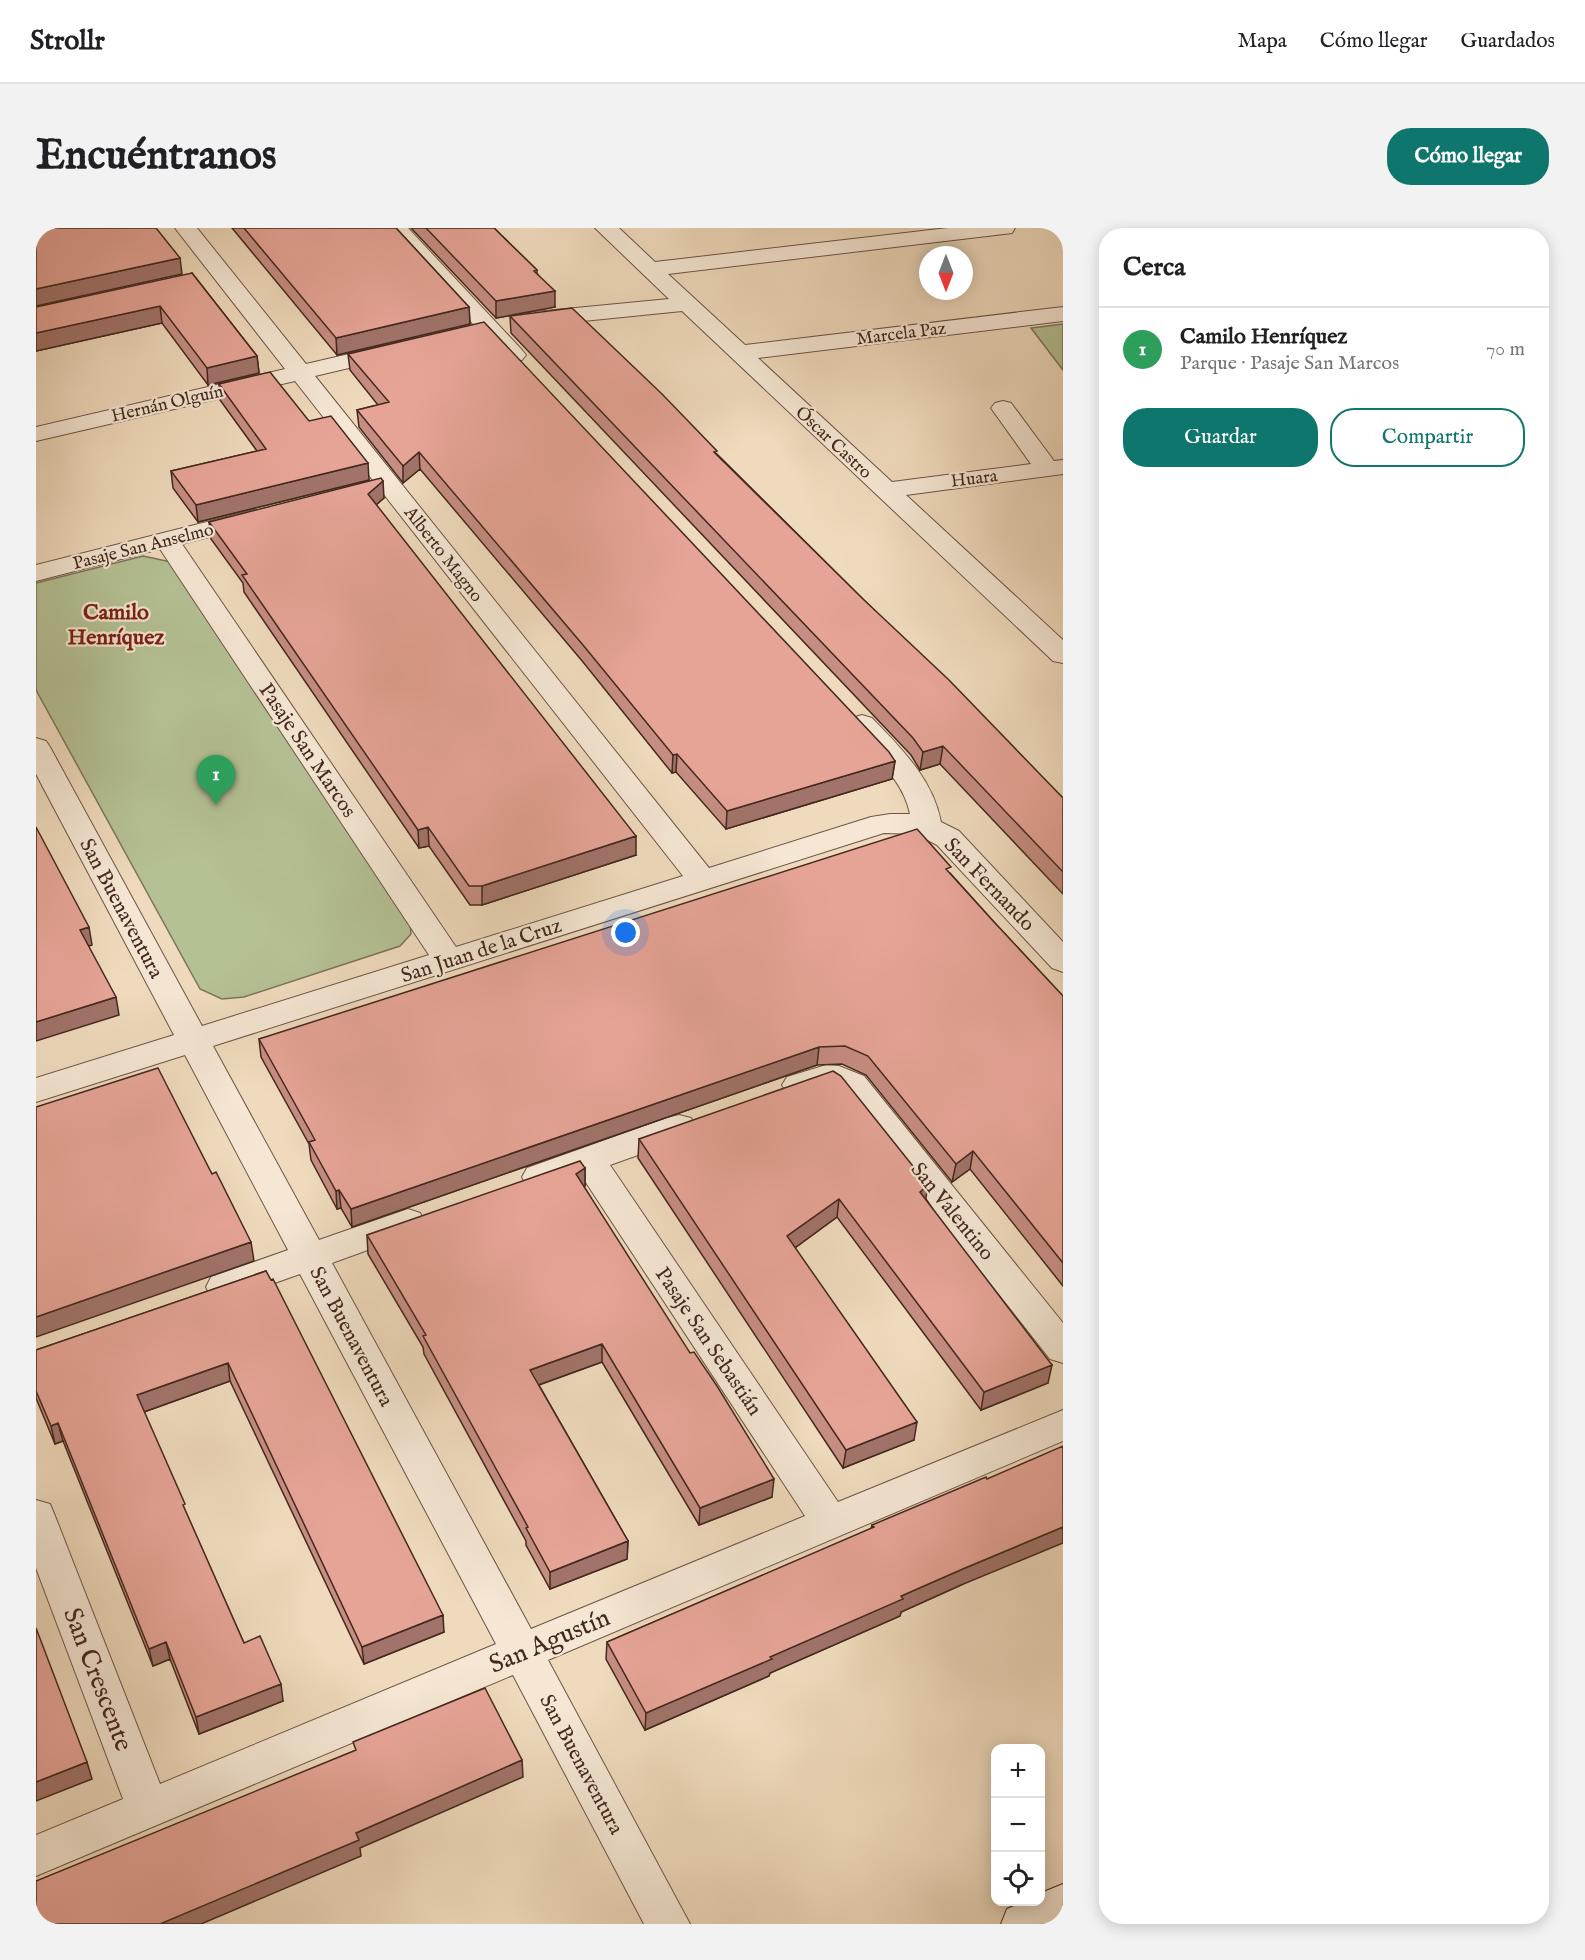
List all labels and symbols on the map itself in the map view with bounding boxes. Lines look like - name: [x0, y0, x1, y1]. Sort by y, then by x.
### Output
- north arrow: [919, 246, 973, 300]
- street label: Marcela Paz: [855, 318, 947, 351]
- street label: Hernán Olguín: [109, 380, 226, 429]
- street label: Óscar Castro: [790, 400, 878, 485]
- street label: Huara: [950, 465, 999, 494]
- street label: Alberto Magno: [398, 502, 487, 608]
- street label: Pasaje San Anselmo: [71, 519, 216, 576]
- district label: Camilo Henríquez: [68, 599, 165, 652]
- street label: Pasaje San Marcos: [252, 678, 362, 823]
- pin: 1: [196, 756, 236, 805]
- street label: San Fernando: [937, 832, 1040, 938]
- street label: San Buenaventura: [72, 834, 169, 984]
- street label: San Juan de la Cruz: [398, 913, 566, 990]
- your location: [611, 918, 640, 947]
- street label: San Valentino: [904, 1157, 1000, 1267]
- street label: San Buenaventura: [302, 1262, 399, 1412]
- street label: Pasaje San Sebastián: [648, 1262, 767, 1421]
- street label: San Agustín: [484, 1601, 615, 1682]
- street label: San Crescente: [55, 1603, 140, 1756]
- street label: San Buenaventura: [532, 1690, 629, 1840]

